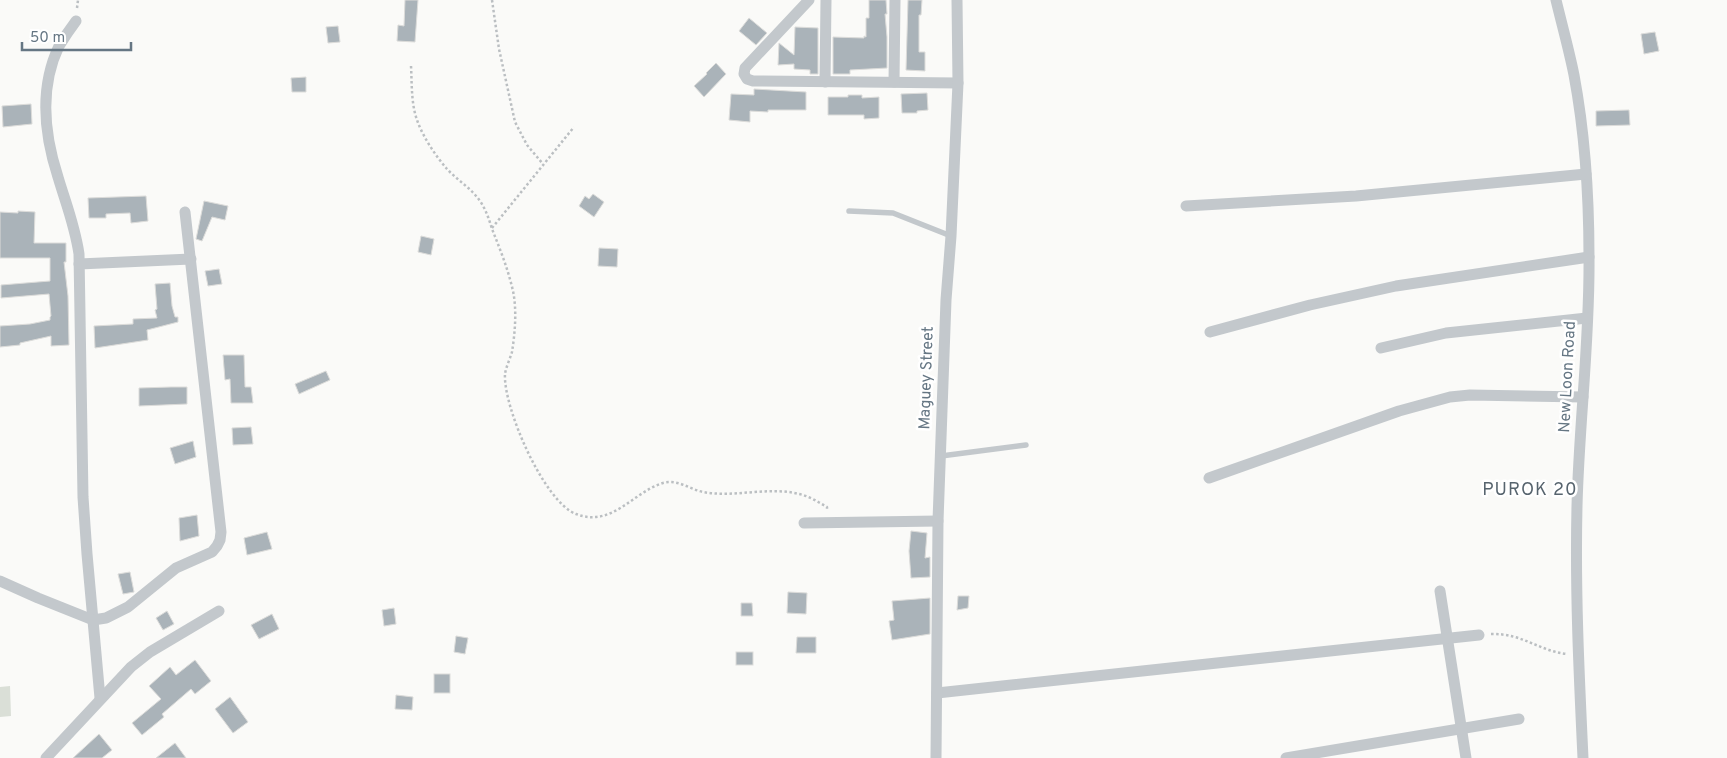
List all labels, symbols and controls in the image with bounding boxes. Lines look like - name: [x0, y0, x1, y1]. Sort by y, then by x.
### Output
- scale bar: [22, 20, 131, 52]
- text: 50 m: [30, 29, 65, 48]
- street label: New Loon Road: [1555, 321, 1581, 433]
- street label: Maguey Street: [915, 326, 939, 430]
- district label: PUROK 20: [1482, 479, 1578, 502]

